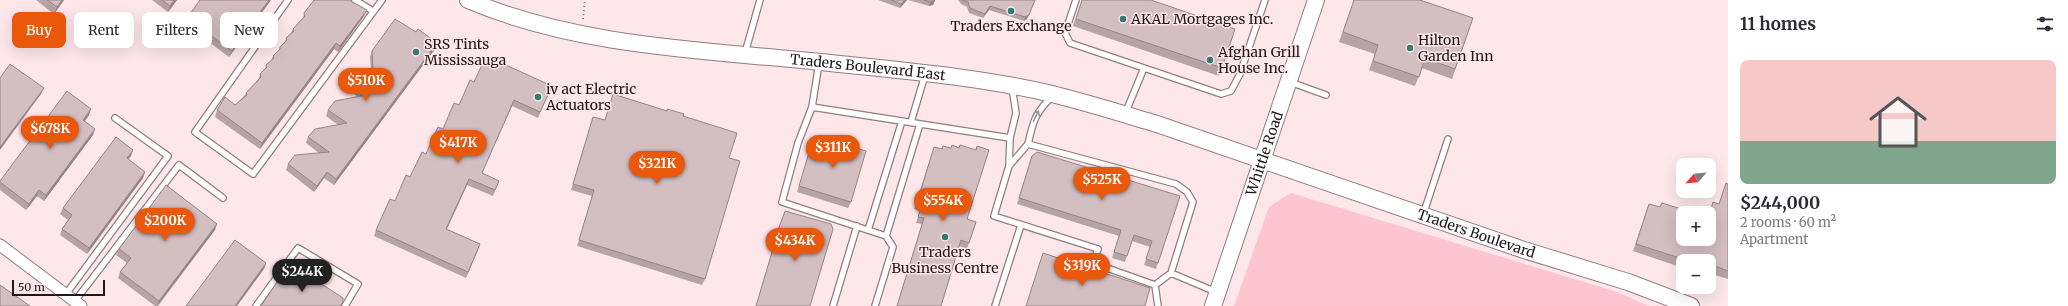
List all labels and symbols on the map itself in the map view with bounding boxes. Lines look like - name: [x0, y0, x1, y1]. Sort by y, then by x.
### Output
- marker: Traders Exchange: [1006, 6, 1016, 16]
- place label: AKAL Mortgages Inc.: [1130, 10, 1273, 28]
- marker: AKAL Mortgages Inc.: [1118, 14, 1128, 24]
- place label: Traders Exchange: [950, 17, 1072, 35]
- place label: Hilton Garden Inn: [1418, 31, 1494, 65]
- place label: SRS Tints Mississauga: [424, 35, 507, 69]
- place label: Afghan Grill House Inc.: [1217, 43, 1301, 77]
- marker: Hilton Garden Inn: [1405, 43, 1415, 53]
- marker: SRS Tints Mississauga: [411, 47, 421, 57]
- street label: Traders Boulevard East: [789, 50, 947, 84]
- marker: Afghan Grill House Inc.: [1205, 55, 1215, 65]
- pin: $510K: [338, 68, 394, 102]
- place label: iv act Electric Actuators: [545, 80, 636, 114]
- marker: iv act Electric Actuators: [533, 92, 543, 102]
- street label: Whittle Road: [1242, 108, 1287, 199]
- one-way arrow: [1033, 111, 1040, 123]
- pin: $678K: [22, 116, 78, 150]
- pin: $417K: [430, 130, 486, 164]
- pin: $311K: [805, 135, 861, 169]
- pin: $321K: [629, 151, 685, 185]
- north arrow: [1676, 158, 1716, 198]
- pin: $525K: [1074, 167, 1130, 201]
- pin: $554K: [915, 188, 971, 222]
- street label: Traders Boulevard: [1415, 205, 1538, 262]
- pin: $200K: [137, 208, 193, 242]
- pin: $434K: [767, 228, 823, 262]
- marker: Traders Business Centre: [940, 232, 950, 242]
- place label: Traders Business Centre: [891, 243, 999, 277]
- pin: $319K: [1054, 253, 1110, 287]
- pin: $244K: [274, 259, 330, 293]
- scale bar: [12, 278, 105, 297]

